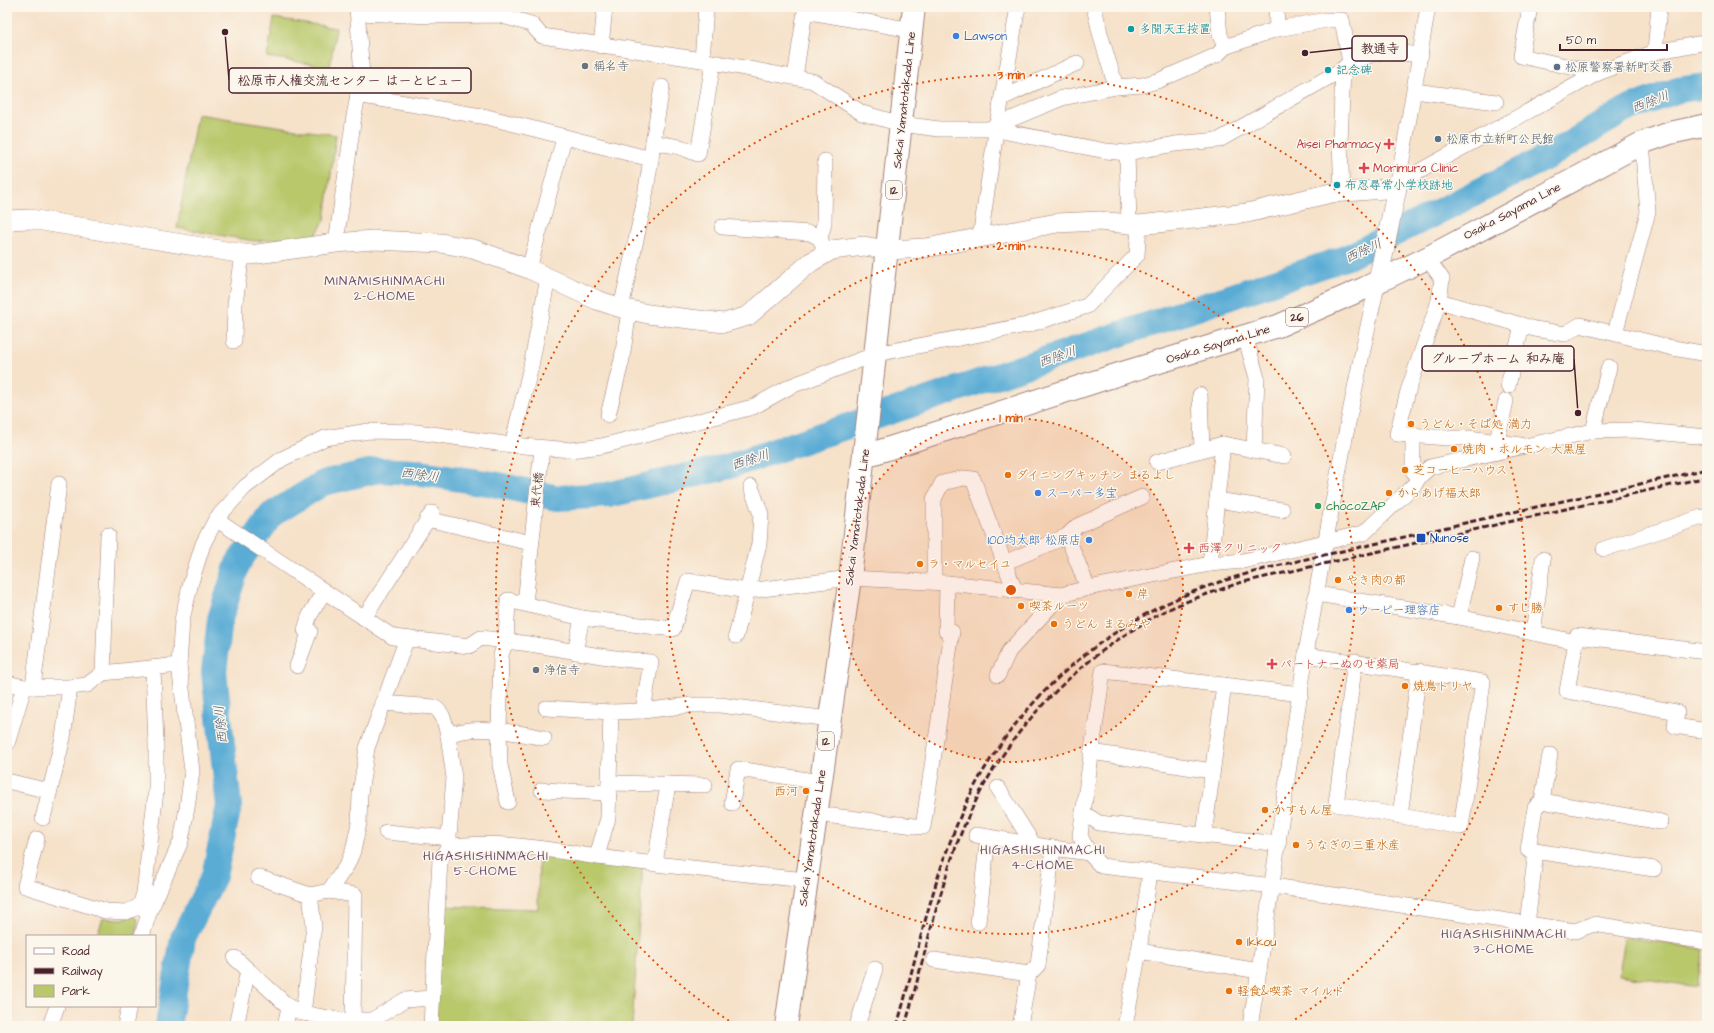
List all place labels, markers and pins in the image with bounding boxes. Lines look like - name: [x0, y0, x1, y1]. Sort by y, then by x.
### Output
- place label: 多聞天王按置: [1139, 21, 1211, 38]
- marker: 多聞天王按置: [1126, 24, 1136, 34]
- place label: Lawson: [964, 28, 1007, 45]
- marker: Lawson: [951, 31, 961, 41]
- callout: 教通寺: [1352, 36, 1407, 61]
- place label: 稱名寺: [593, 58, 629, 75]
- place label: 松原警察署新町交番: [1565, 59, 1673, 76]
- marker: 稱名寺: [580, 61, 590, 71]
- place label: 記念碑: [1336, 62, 1372, 79]
- marker: 松原警察署新町交番: [1552, 62, 1562, 72]
- marker: 記念碑: [1323, 65, 1333, 75]
- callout: 松原市人権交流センター はーとビュー: [229, 68, 471, 93]
- place label: 松原市立新町公民館: [1446, 131, 1554, 148]
- marker: 松原市立新町公民館: [1433, 134, 1443, 144]
- place label: Aisei Pharmacy: [1296, 136, 1381, 154]
- marker: Aisei Pharmacy: [1384, 139, 1394, 149]
- place label: Morimura Clinic: [1373, 160, 1459, 177]
- marker: Morimura Clinic: [1358, 162, 1370, 174]
- place label: 布忍尋常小学校跡地: [1345, 177, 1453, 194]
- marker: 布忍尋常小学校跡地: [1332, 180, 1342, 190]
- callout: グループホーム 和み庵: [1422, 346, 1574, 371]
- place label: うどん・そば処 満力: [1419, 416, 1532, 433]
- marker: うどん・そば処 満力: [1406, 419, 1416, 429]
- place label: 焼肉・ホルモン 大黒屋: [1462, 441, 1587, 458]
- marker: 焼肉・ホルモン 大黒屋: [1449, 444, 1459, 454]
- place label: 芝コーヒーハウス: [1413, 462, 1508, 479]
- marker: 芝コーヒーハウス: [1400, 465, 1410, 475]
- place label: ダイニングキッチン まるよし: [1016, 467, 1176, 484]
- marker: ダイニングキッチン まるよし: [1003, 470, 1013, 480]
- place label: スーパー多宝: [1046, 485, 1118, 502]
- place label: からあげ福太郎: [1397, 485, 1481, 502]
- marker: スーパー多宝: [1033, 488, 1043, 498]
- marker: からあげ福太郎: [1384, 488, 1394, 498]
- place label: chocoZAP: [1326, 498, 1386, 515]
- marker: chocoZAP: [1313, 501, 1323, 511]
- place label: Nunose: [1430, 530, 1469, 547]
- place label: 100均太郎 松原店: [988, 532, 1081, 549]
- marker: Nunose: [1415, 532, 1427, 544]
- marker: 100均太郎 松原店: [1084, 535, 1094, 545]
- place label: 西澤クリニック: [1198, 540, 1282, 557]
- marker: 西澤クリニック: [1183, 542, 1195, 554]
- place label: ラ・マルセイユ: [928, 556, 1011, 573]
- marker: ラ・マルセイユ: [915, 559, 925, 569]
- place label: やき肉の都: [1346, 572, 1406, 589]
- marker: やき肉の都: [1333, 575, 1343, 585]
- centre of rings: [1004, 583, 1018, 597]
- place label: 岸: [1137, 586, 1149, 603]
- marker: 岸: [1124, 589, 1134, 599]
- place label: 喫茶ルーツ: [1029, 598, 1089, 615]
- place label: すし勝: [1507, 600, 1543, 617]
- marker: 喫茶ルーツ: [1016, 601, 1026, 611]
- place label: ウーピー理容店: [1357, 602, 1440, 619]
- marker: すし勝: [1494, 603, 1504, 613]
- marker: ウーピー理容店: [1344, 605, 1354, 615]
- place label: うどん まるみや: [1062, 616, 1151, 633]
- marker: うどん まるみや: [1049, 619, 1059, 629]
- place label: パートナーぬのせ薬局: [1280, 656, 1400, 673]
- marker: パートナーぬのせ薬局: [1267, 659, 1277, 669]
- place label: 浄信寺: [544, 662, 580, 679]
- marker: 浄信寺: [531, 665, 541, 675]
- place label: 焼鳥トリヤ: [1413, 678, 1473, 695]
- marker: 焼鳥トリヤ: [1400, 681, 1410, 691]
- place label: 西河: [774, 783, 798, 800]
- marker: 西河: [801, 786, 811, 796]
- place label: かすもん屋: [1273, 802, 1333, 819]
- marker: かすもん屋: [1260, 805, 1270, 815]
- place label: うなぎの三重水産: [1304, 837, 1400, 854]
- marker: うなぎの三重水産: [1291, 840, 1301, 850]
- place label: Ikkou: [1247, 934, 1276, 951]
- marker: Ikkou: [1234, 937, 1244, 947]
- place label: 軽食&喫茶 マイルド: [1237, 983, 1345, 1000]
- marker: 軽食&喫茶 マイルド: [1224, 986, 1234, 996]

